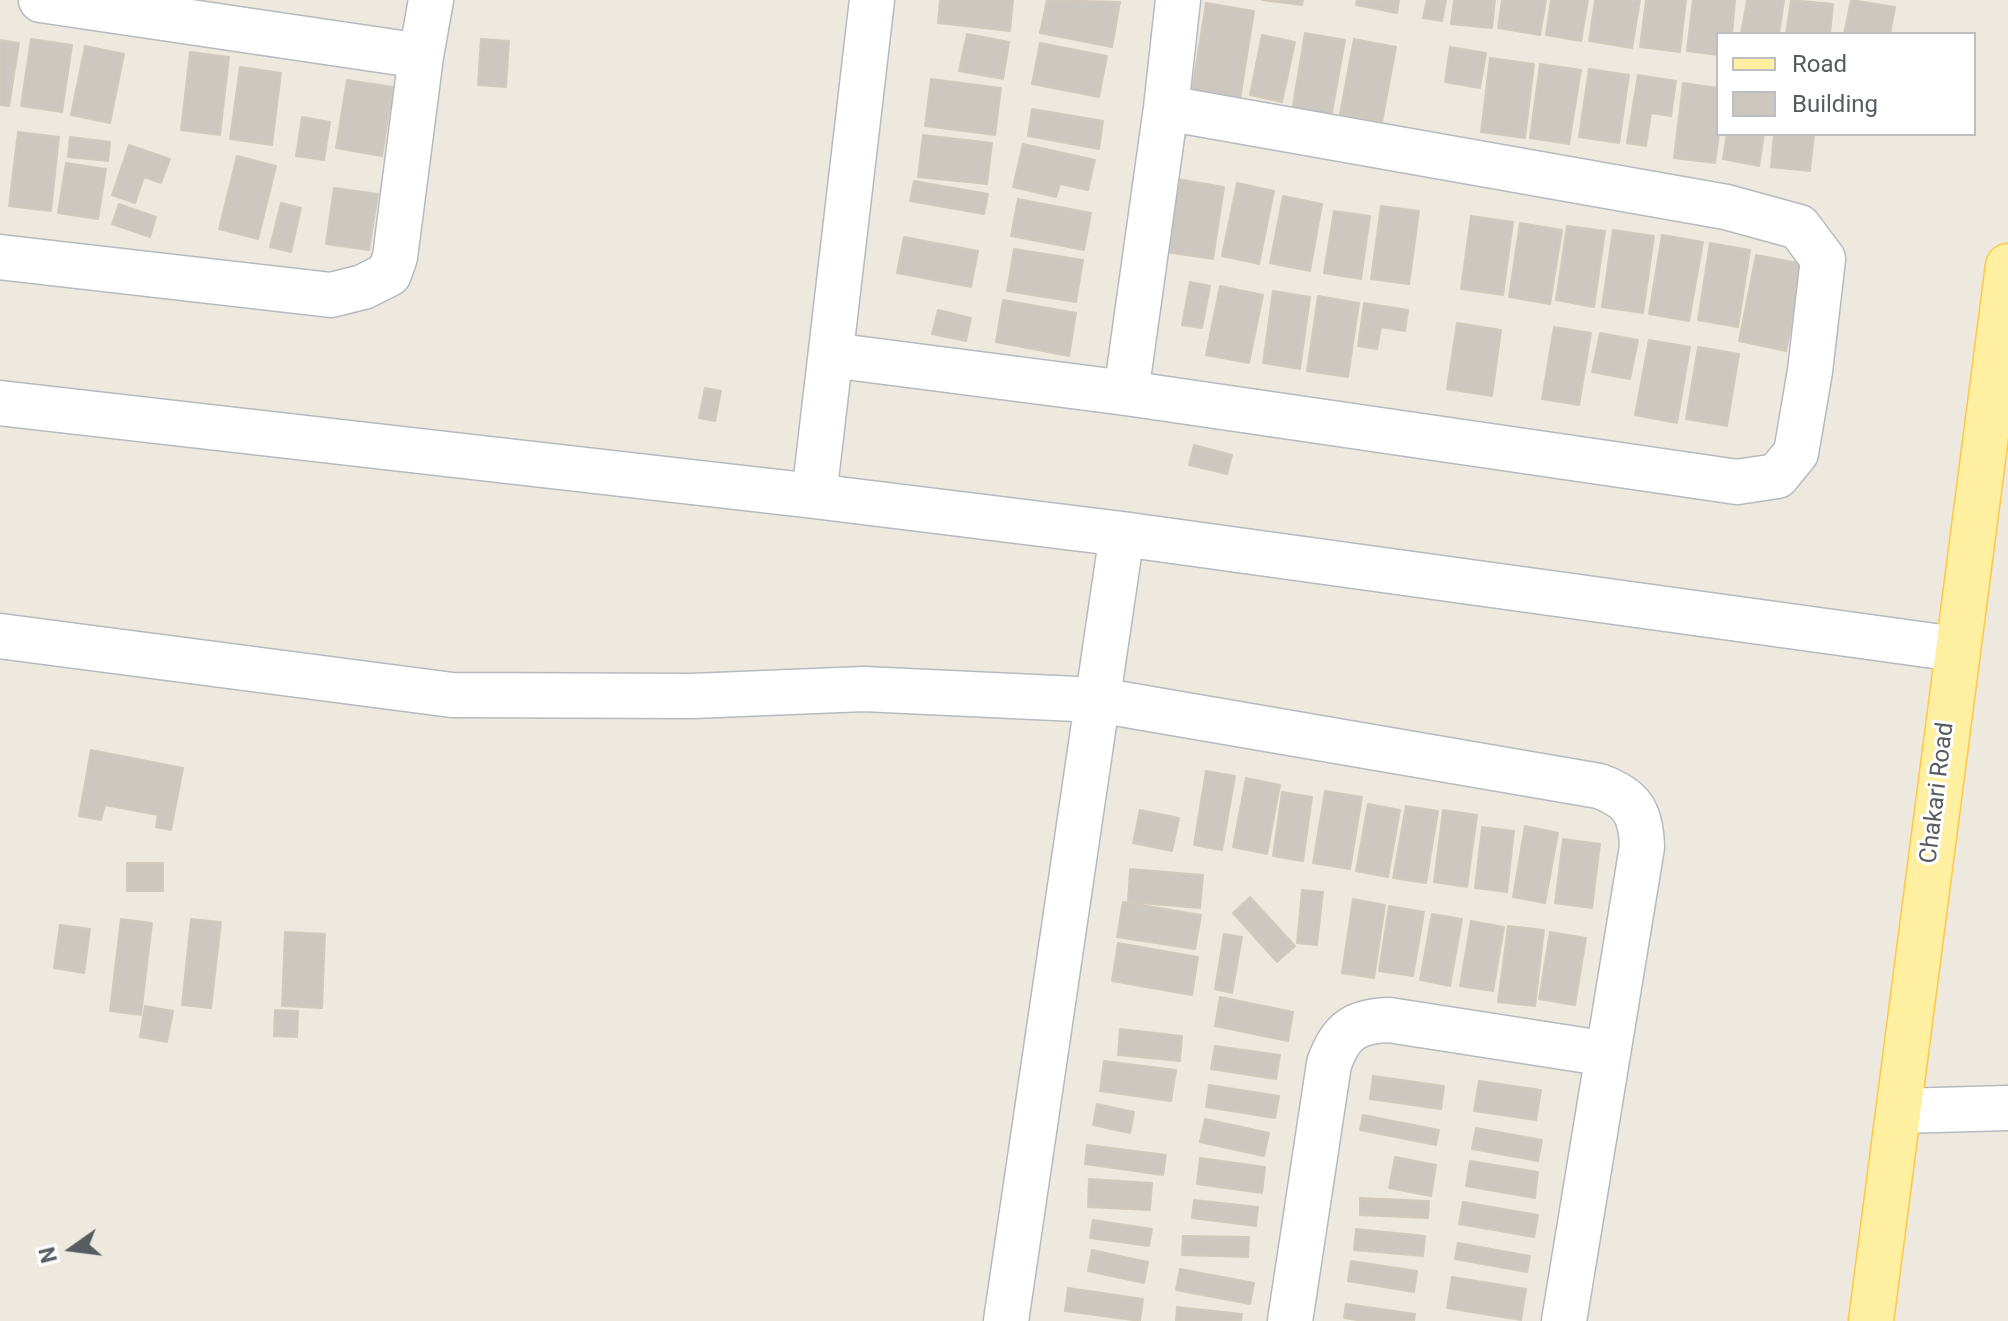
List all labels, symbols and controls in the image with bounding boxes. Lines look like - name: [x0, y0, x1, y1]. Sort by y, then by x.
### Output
- legend: [1716, 32, 1976, 136]
- text: Road: [1792, 50, 1847, 78]
- text: Building: [1792, 90, 1878, 118]
- street label: Chakari Road: [1915, 721, 1961, 865]
- north arrow: [32, 1209, 112, 1289]
- text: N: [34, 1244, 62, 1265]

